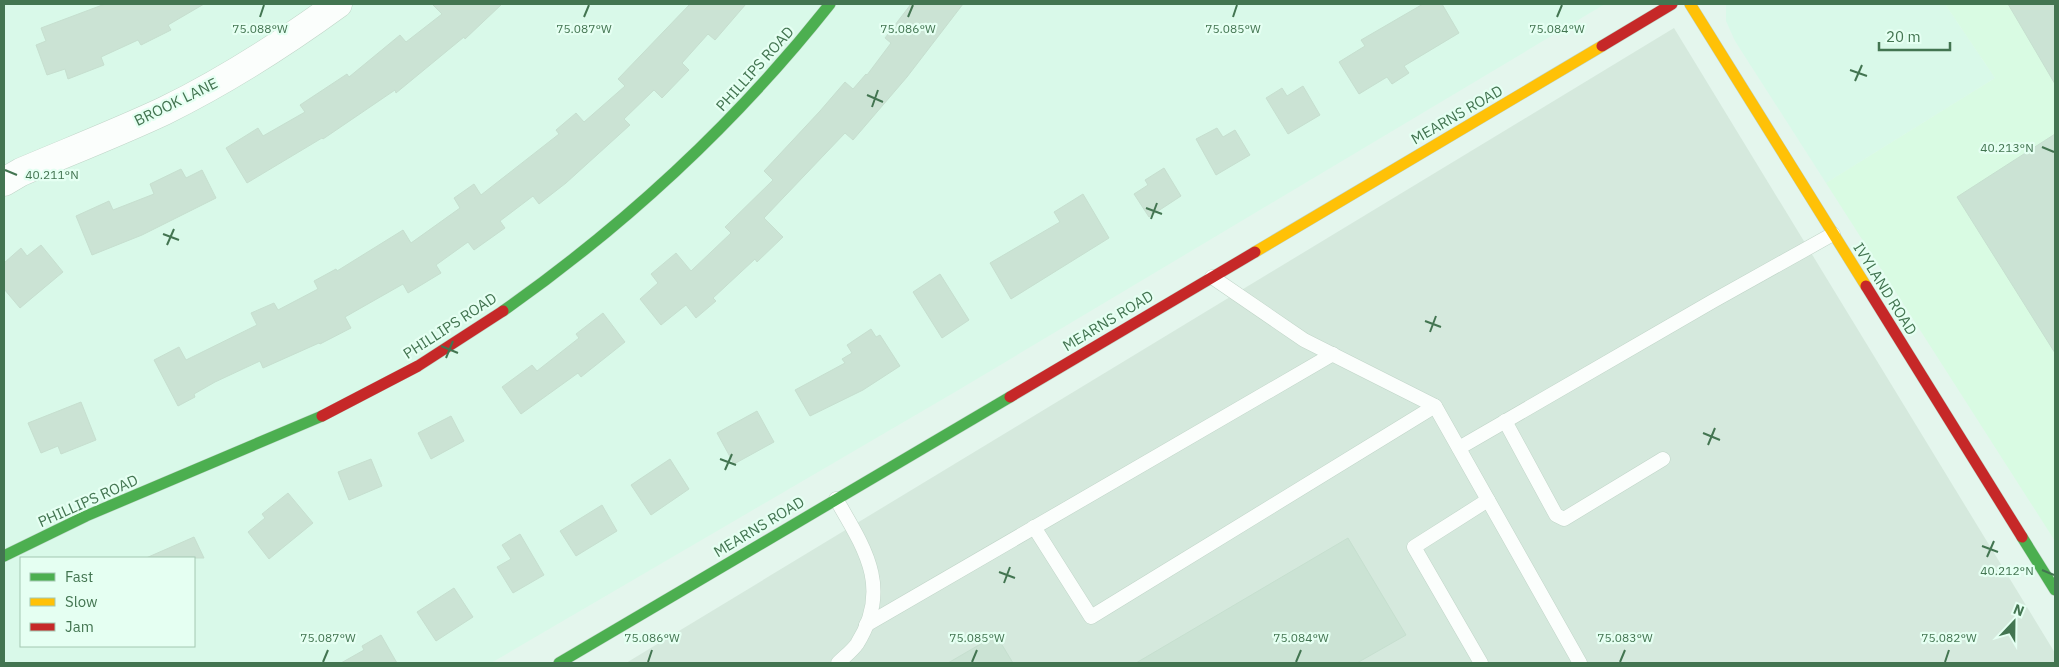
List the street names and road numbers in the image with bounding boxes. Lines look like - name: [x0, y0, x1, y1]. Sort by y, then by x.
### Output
- street label: PHILLIPS ROAD: [712, 22, 798, 115]
- street label: BROOK LANE: [131, 73, 221, 130]
- street label: MEARNS ROAD: [1408, 81, 1506, 148]
- street label: IVYLAND ROAD: [1849, 239, 1921, 338]
- street label: MEARNS ROAD: [1059, 286, 1157, 355]
- street label: PHILLIPS ROAD: [399, 288, 500, 363]
- street label: PHILLIPS ROAD: [35, 470, 141, 531]
- street label: MEARNS ROAD: [710, 492, 808, 561]

